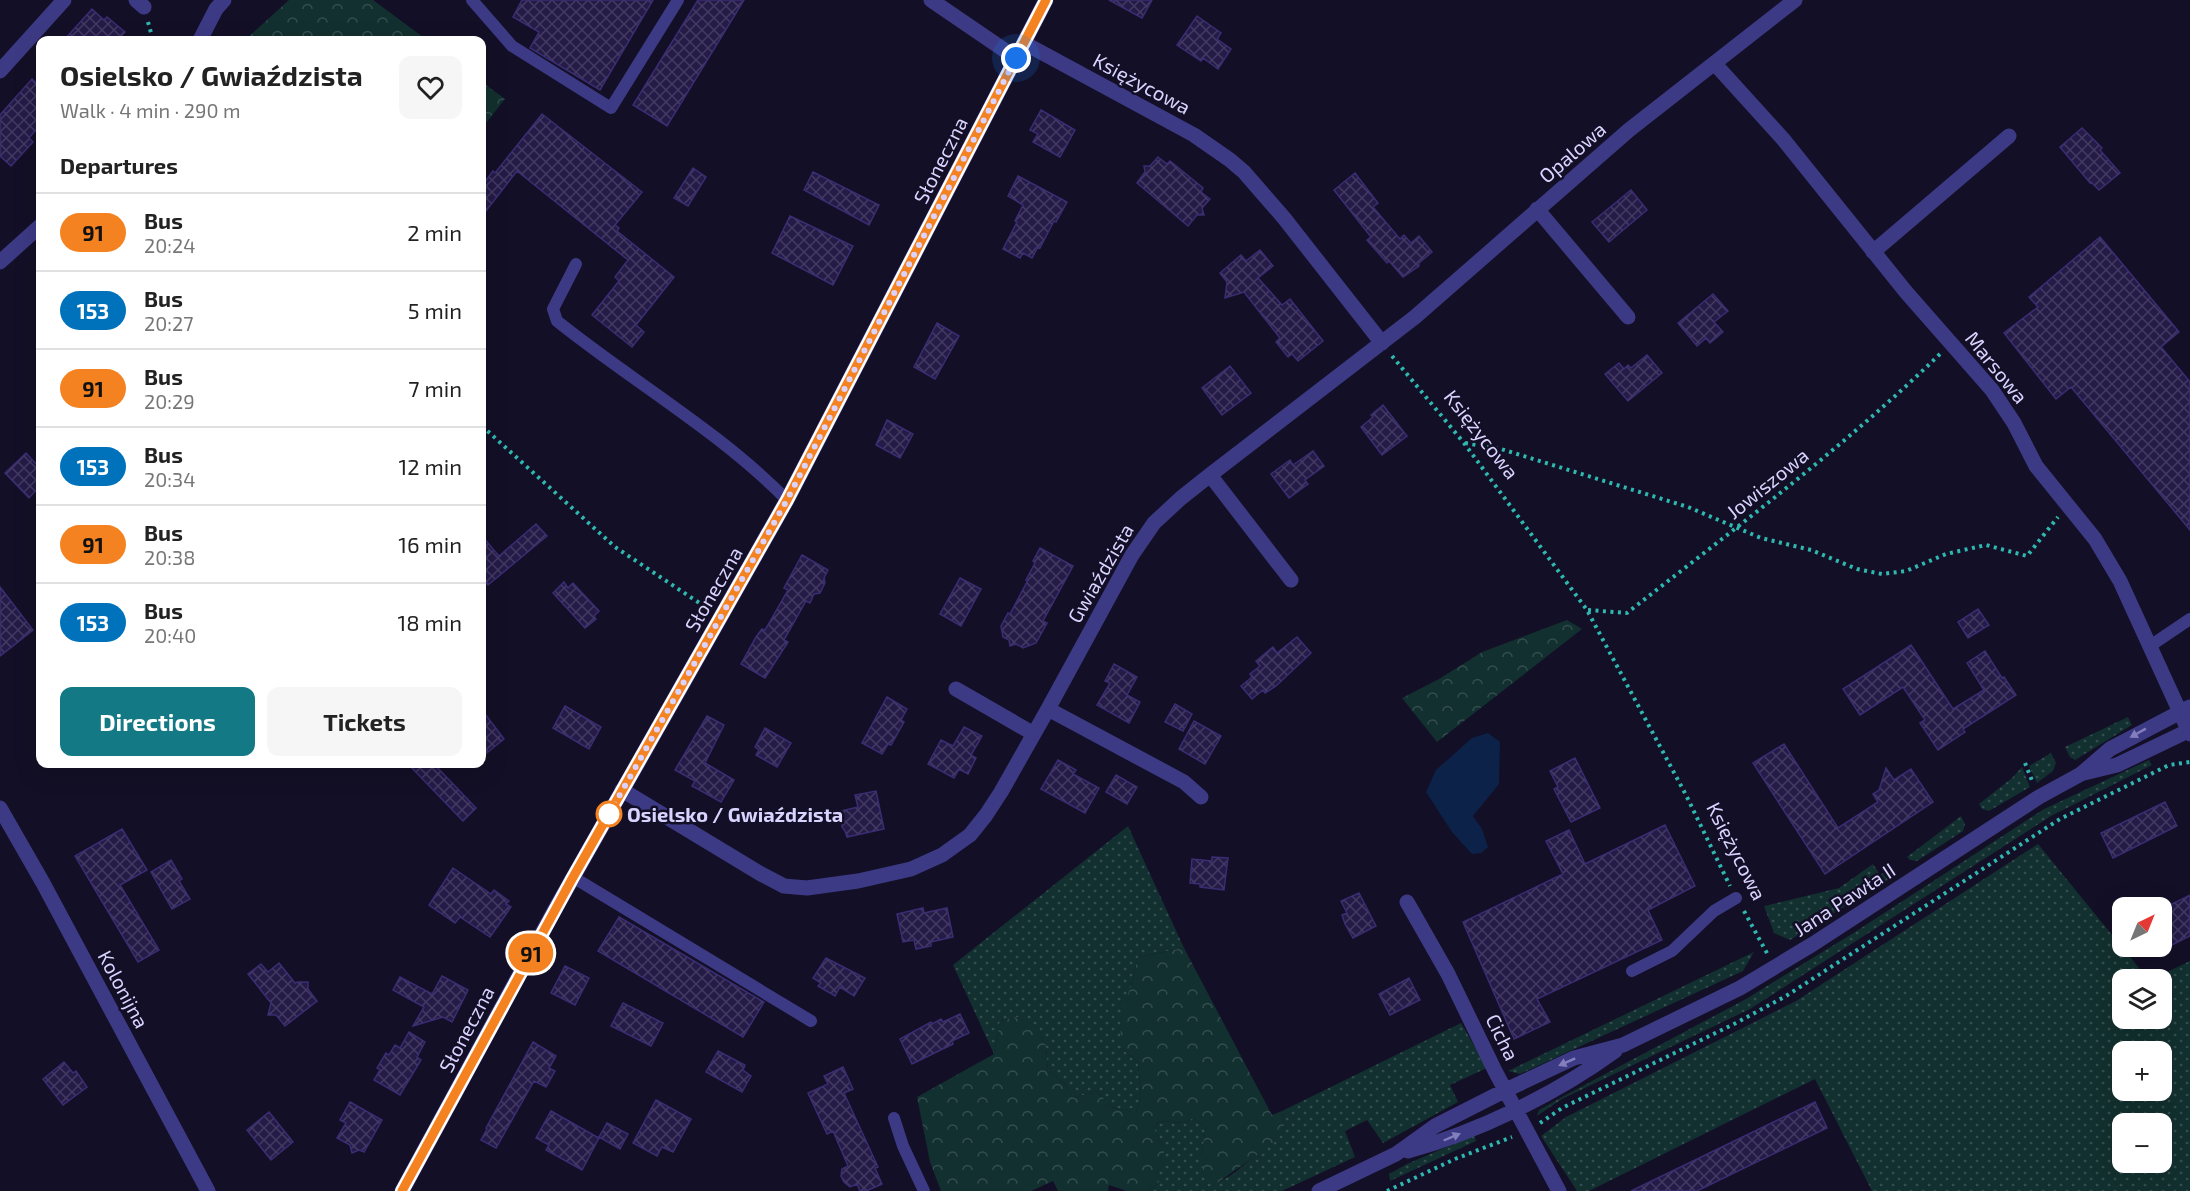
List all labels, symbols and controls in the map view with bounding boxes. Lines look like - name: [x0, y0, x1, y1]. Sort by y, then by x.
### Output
- your location: [1001, 43, 1031, 73]
- street label: Księżycowa: [1089, 47, 1195, 119]
- button: heart: [399, 56, 462, 119]
- text: Osielsko / Gwiaździsta: [60, 58, 363, 92]
- text: Walk · 4 min · 290 m: [60, 98, 240, 122]
- street label: Słoneczna: [908, 113, 972, 207]
- street label: Opalowa: [1534, 117, 1610, 187]
- text: Departures: [60, 152, 178, 178]
- text: Bus: [144, 207, 183, 233]
- text: 2 min: [407, 219, 462, 245]
- text: 91: [82, 220, 104, 245]
- text: 20:24: [144, 233, 196, 257]
- text: Bus: [144, 285, 183, 311]
- text: 5 min: [408, 297, 462, 323]
- text: 153: [77, 298, 109, 323]
- text: 20:27: [144, 311, 194, 335]
- street label: Marsowa: [1961, 326, 2033, 408]
- text: Bus: [144, 363, 183, 389]
- text: 7 min: [408, 375, 462, 401]
- text: 91: [82, 376, 104, 401]
- street label: Księżycowa: [1440, 385, 1524, 483]
- text: 20:29: [144, 389, 195, 413]
- text: Bus: [144, 441, 183, 467]
- street label: Jowiszowa: [1721, 443, 1813, 523]
- text: 12 min: [398, 453, 462, 479]
- text: 153: [77, 454, 109, 479]
- text: 20:34: [144, 467, 195, 491]
- text: Bus: [144, 519, 183, 545]
- street label: Gwiaździsta: [1062, 519, 1138, 627]
- text: 16 min: [398, 531, 462, 557]
- text: 91: [82, 532, 104, 557]
- street label: Słoneczna: [679, 542, 747, 636]
- text: 20:38: [144, 545, 195, 569]
- text: Bus: [144, 597, 183, 623]
- text: 18 min: [397, 609, 462, 635]
- text: 153: [77, 610, 109, 635]
- text: 20:40: [144, 623, 196, 647]
- button: Directions: [60, 687, 255, 756]
- button: Tickets: [267, 687, 462, 756]
- one-way arrow: [2130, 728, 2146, 739]
- street label: Księżycowa: [1702, 798, 1772, 904]
- marker: Osielsko / Gwiaździsta: [596, 801, 622, 827]
- place label: Osielsko / Gwiaździsta: [627, 802, 843, 826]
- street label: Jana Pawła II: [1789, 857, 1899, 941]
- north arrow: [2112, 897, 2172, 957]
- map controls: [2112, 897, 2172, 1173]
- line badge: 91: [504, 934, 558, 972]
- text: 91: [520, 941, 542, 966]
- street label: Kolonijna: [94, 946, 154, 1032]
- button: layers: [2112, 969, 2172, 1029]
- street label: Słoneczna: [433, 982, 499, 1076]
- street label: Cicha: [1482, 1010, 1524, 1064]
- button: +: [2112, 1041, 2172, 1101]
- one-way arrow: [1557, 1057, 1575, 1067]
- button: −: [2112, 1113, 2172, 1173]
- one-way arrow: [1444, 1132, 1462, 1142]

